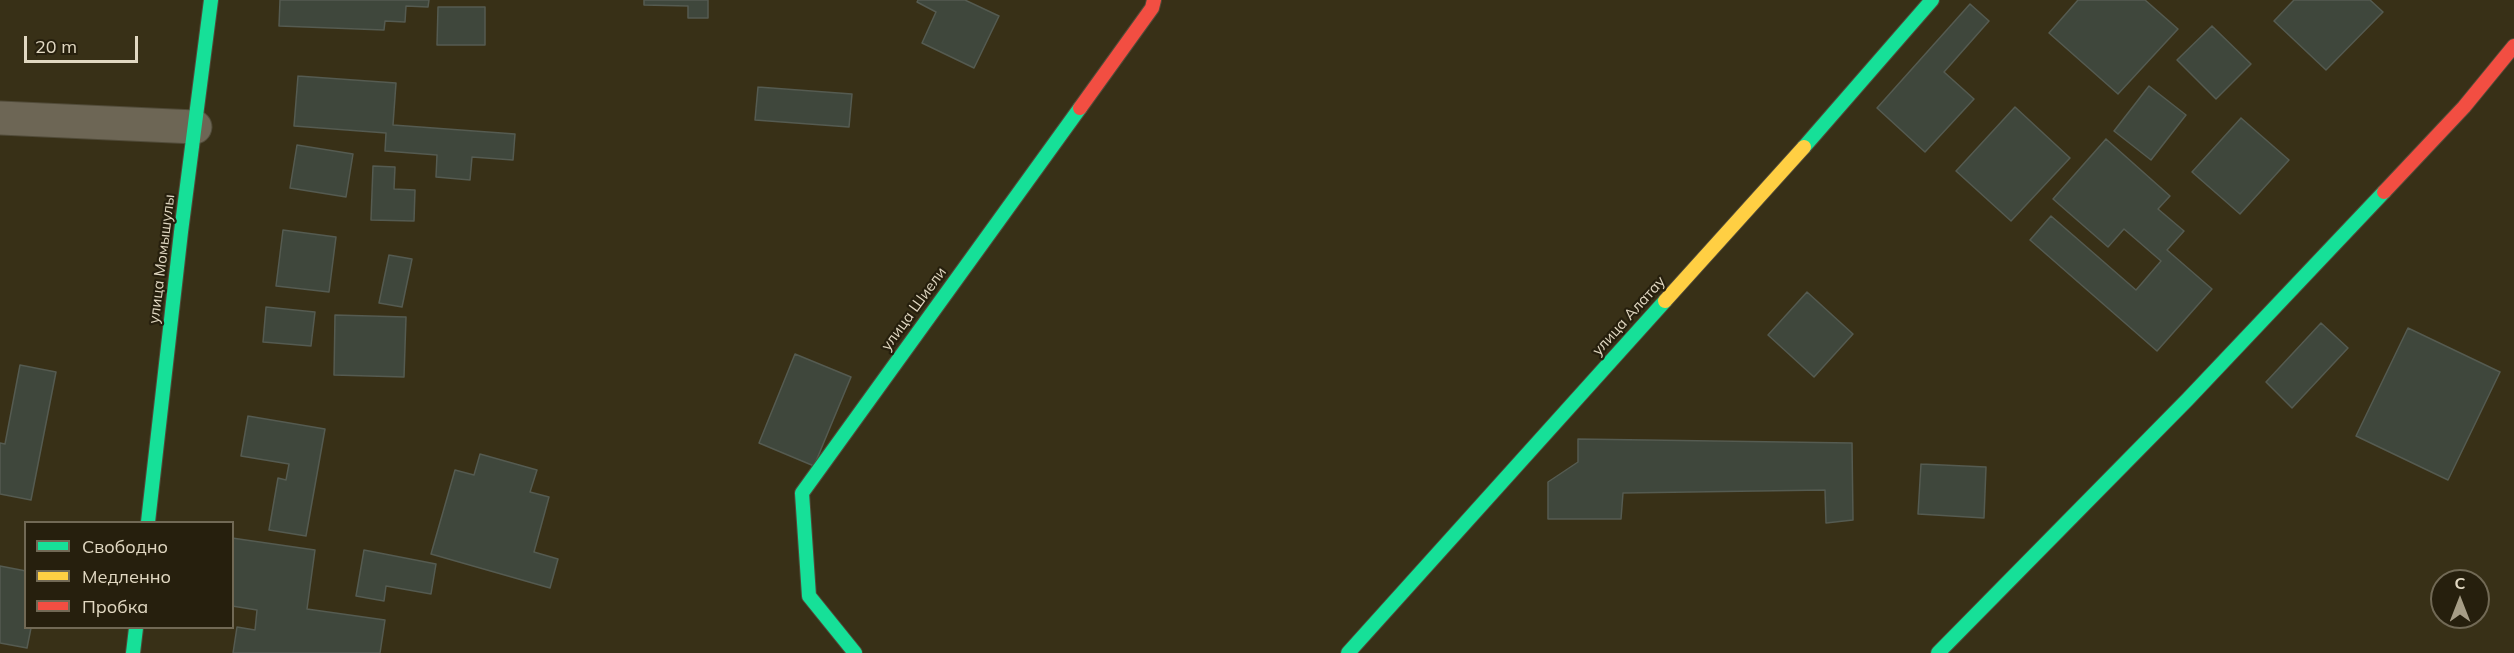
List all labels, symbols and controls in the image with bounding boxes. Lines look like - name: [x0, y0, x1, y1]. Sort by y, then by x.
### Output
- scale bar: [27, 24, 141, 62]
- text: 20 m: [35, 35, 77, 58]
- street label: улица Момышулы: [145, 193, 179, 325]
- street label: улица Шиели: [878, 264, 950, 354]
- street label: улица Алатау: [1589, 273, 1669, 359]
- legend: [24, 521, 234, 629]
- text: Свободно: [82, 535, 168, 558]
- text: Медленно: [82, 565, 171, 588]
- north arrow: [2430, 569, 2490, 629]
- text: С: [2455, 573, 2465, 593]
- text: Пробка: [82, 595, 148, 618]

